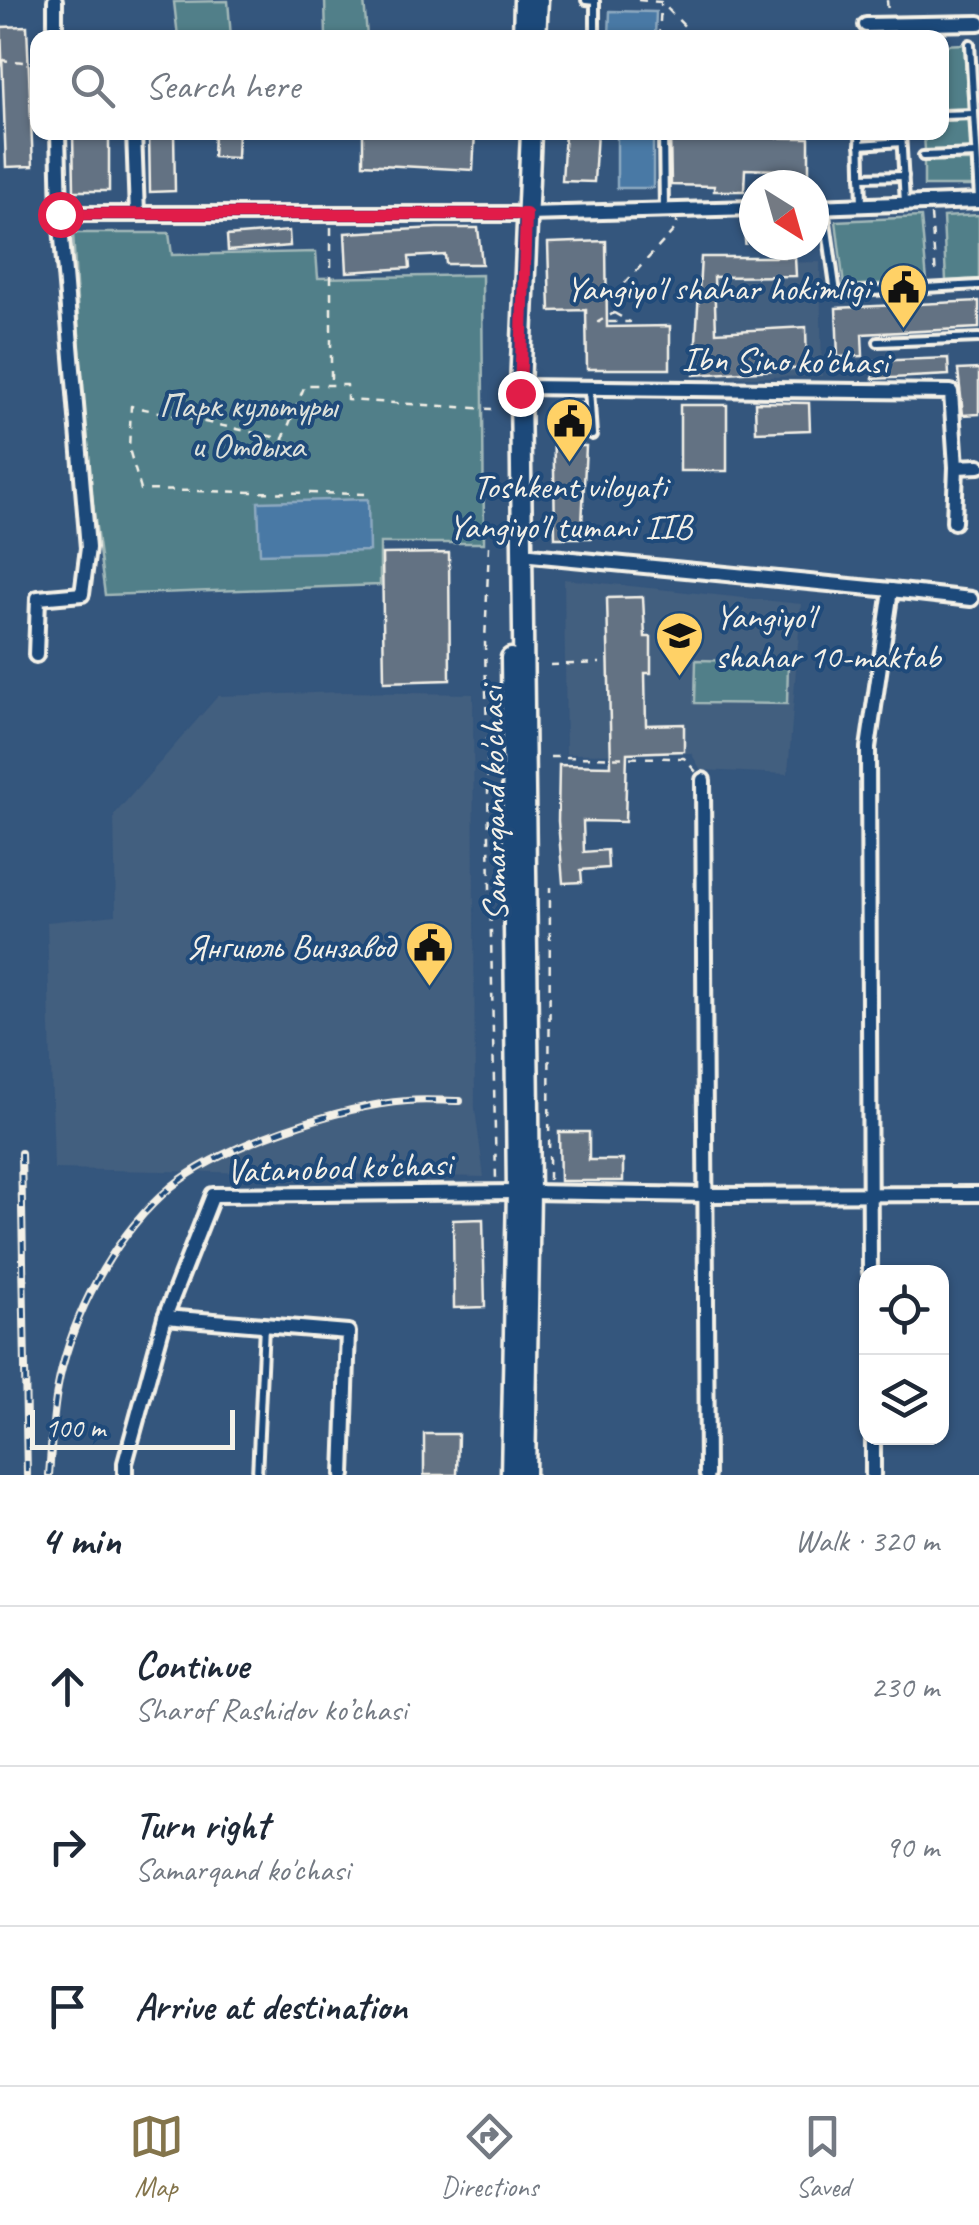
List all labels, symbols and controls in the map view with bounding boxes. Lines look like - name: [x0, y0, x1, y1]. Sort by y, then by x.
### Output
- search box: [30, 30, 949, 140]
- icon: search: [65, 58, 120, 113]
- text: Search here: [145, 62, 300, 109]
- north arrow: [739, 170, 829, 260]
- route start: [38, 192, 84, 238]
- public building icon: Yangiyo'l shahar hokimligi: [878, 262, 930, 330]
- place label: Yangiyo'l shahar hokimligi: [566, 266, 873, 311]
- street label: Ibn Sino ko'chasi: [682, 336, 893, 385]
- route end: [498, 371, 544, 417]
- park label: Парк культуры и Отдыха: [159, 383, 340, 468]
- public building icon: Toshkent viloyati Yangiyo'l tumani IIB: [544, 396, 596, 464]
- place label: Toshkent viloyati Yangiyo'l tumani IIB: [448, 464, 695, 549]
- place label: Yangiyo'l shahar 10-maktab: [715, 594, 942, 679]
- school or university icon: Yangiyo'l shahar 10-maktab: [654, 610, 706, 678]
- street label: Samarqand ko'chasi: [469, 682, 518, 922]
- public building icon: Янгиюль Винзавод: [404, 920, 456, 988]
- place label: Янгиюль Винзавод: [186, 924, 398, 969]
- street label: Vatanobod ko'chasi: [226, 1141, 457, 1194]
- map controls: [859, 1265, 949, 1445]
- button: locate: [859, 1265, 949, 1355]
- button: layers: [859, 1355, 949, 1445]
- scale bar: [30, 1405, 235, 1450]
- text: 100 m: [45, 1410, 105, 1445]
- text: 4 min: [40, 1514, 120, 1567]
- text: Walk · 320 m: [795, 1520, 939, 1561]
- text: Continue: [135, 1642, 249, 1689]
- icon: ahead: [40, 1659, 95, 1714]
- text: 230 m: [870, 1666, 939, 1707]
- text: Sharof Rashidov ko’chasi: [135, 1689, 407, 1730]
- text: Turn right: [135, 1802, 269, 1849]
- icon: right: [40, 1819, 95, 1874]
- text: 90 m: [885, 1826, 939, 1867]
- text: Samarqand ko'chasi: [135, 1849, 350, 1890]
- icon: arrive: [40, 1979, 95, 2034]
- text: Arrive at destination: [135, 1983, 407, 2030]
- tab: Map: [129, 2109, 184, 2204]
- tab: Directions: [441, 2109, 538, 2204]
- tab: Saved: [795, 2109, 850, 2204]

